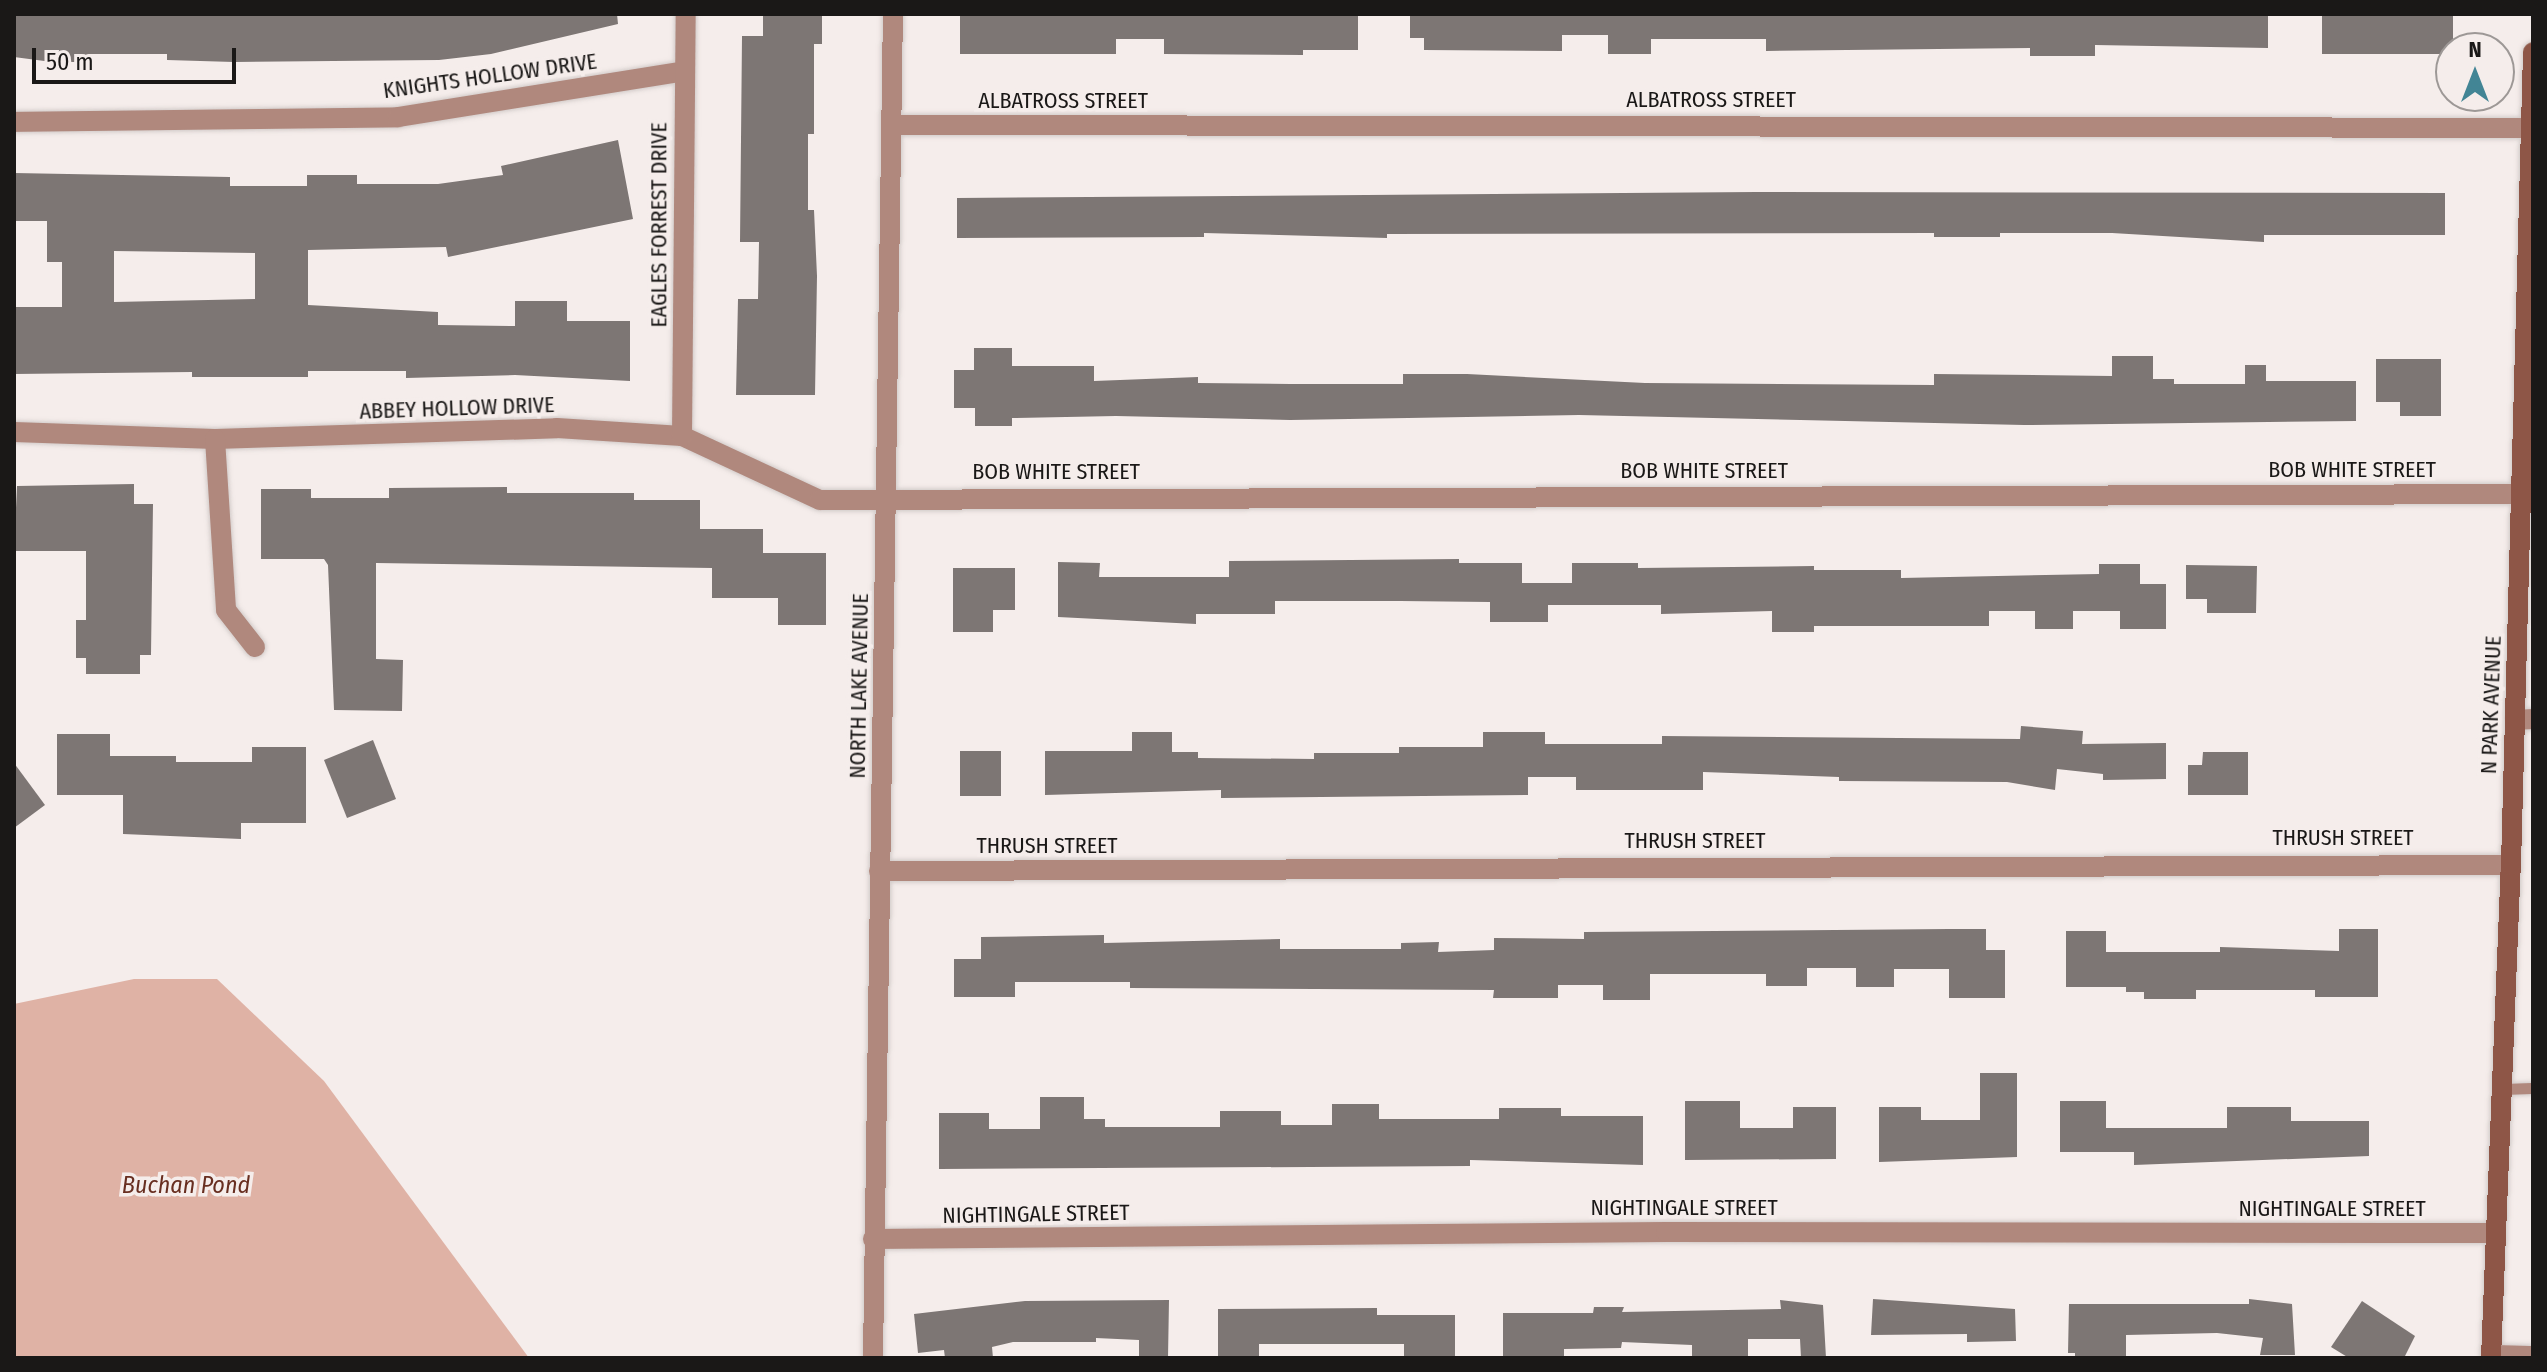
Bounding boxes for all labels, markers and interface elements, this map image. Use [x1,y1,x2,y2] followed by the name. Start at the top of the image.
[36,32,240,82] scale bar
[2435,32,2515,112] north arrow
[2468,36,2482,63] text: N
[46,48,94,76] text: 50 m
[381,48,599,104] street label: KNIGHTS HOLLOW DRIVE
[1626,87,1796,113] street label: ALBATROSS STREET
[978,88,1148,114] street label: ALBATROSS STREET
[646,122,672,328] street label: EAGLES FORREST DRIVE
[359,391,555,425] street label: ABBEY HOLLOW DRIVE
[2268,457,2436,483] street label: BOB WHITE STREET
[1620,458,1788,484] street label: BOB WHITE STREET
[972,459,1140,485] street label: BOB WHITE STREET
[844,593,874,779] street label: NORTH LAKE AVENUE
[2475,635,2507,775] street label: N PARK AVENUE
[2273,825,2413,851] street label: THRUSH STREET
[1625,828,1765,854] street label: THRUSH STREET
[977,833,1117,859] street label: THRUSH STREET
[122,1172,250,1200] water label: Buchan Pond
[1590,1195,1778,1221] street label: NIGHTINGALE STREET
[2238,1196,2426,1222] street label: NIGHTINGALE STREET
[942,1199,1130,1229] street label: NIGHTINGALE STREET

